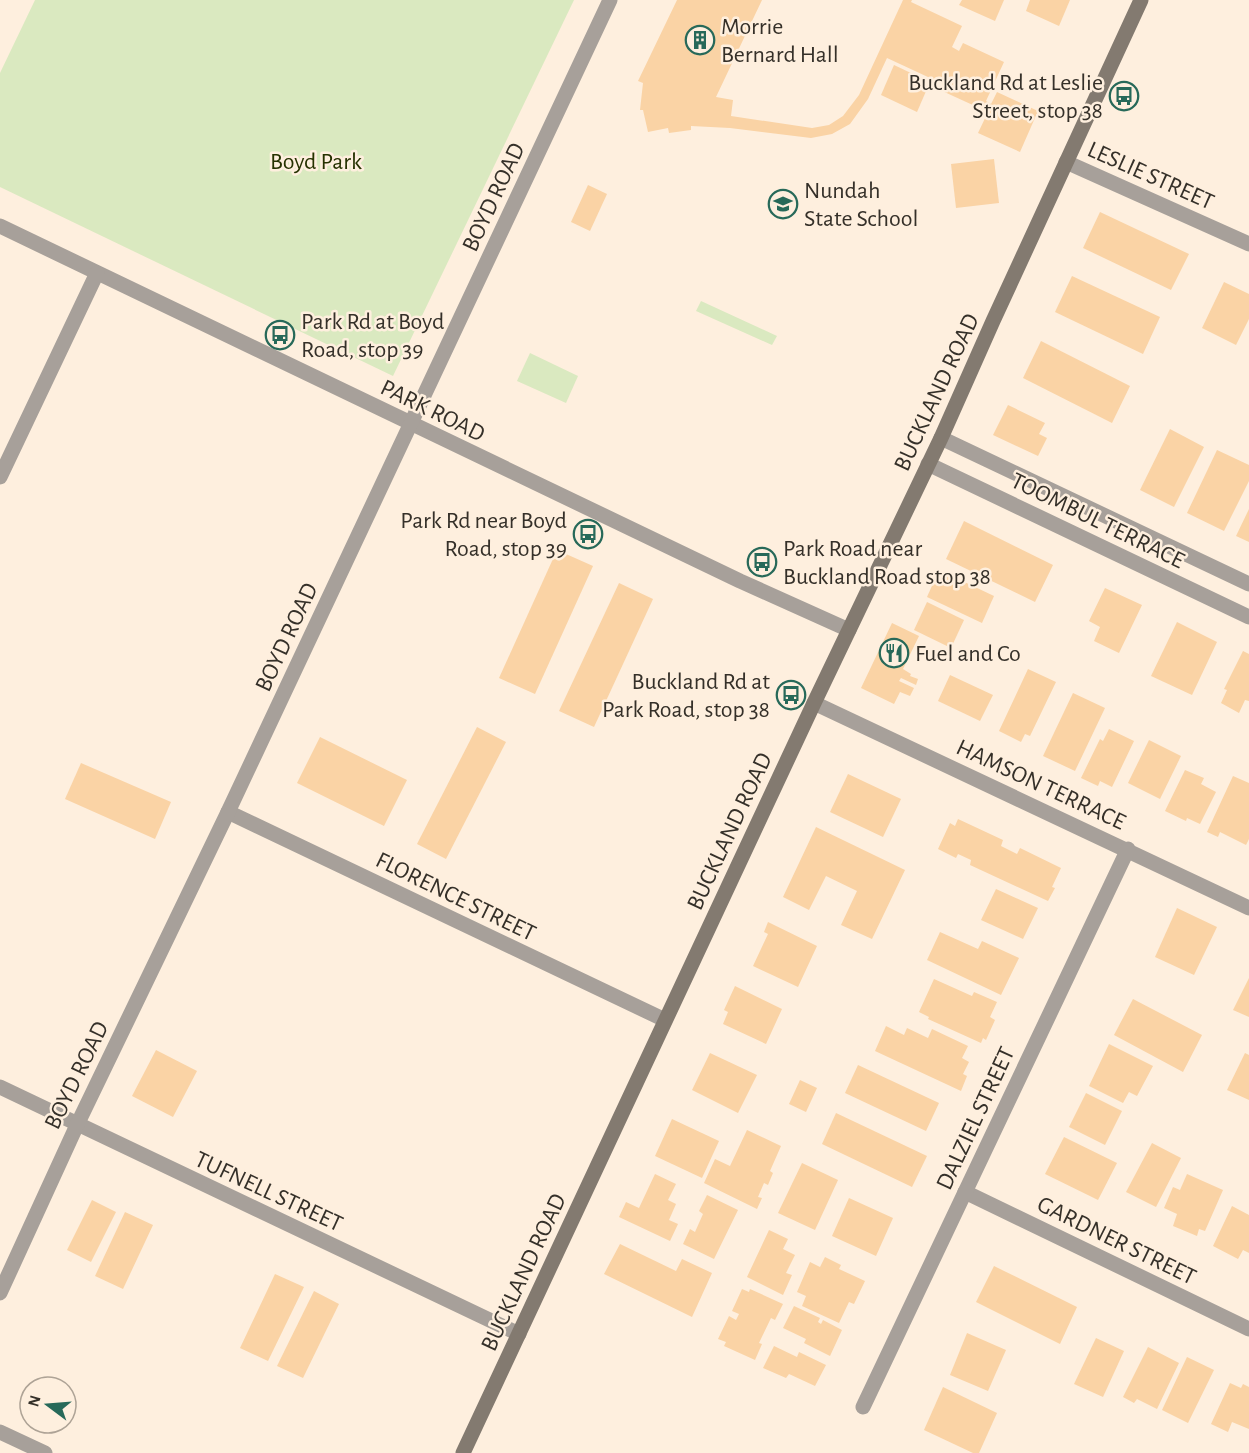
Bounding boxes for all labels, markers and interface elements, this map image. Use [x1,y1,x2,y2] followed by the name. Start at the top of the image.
[721,15,839,67] place label: Morrie Bernard Hall
[684,24,716,56] building icon: Morrie Bernard Hall
[908,71,1103,123] place label: Buckland Rd at Leslie Street, stop 38
[1108,80,1140,112] bus stop icon: Buckland Rd at Leslie Street, stop 38
[1084,137,1218,215] street label: LESLIE STREET
[458,139,529,255] street label: BOYD ROAD
[270,150,362,174] park label: Boyd Park
[804,179,918,231] place label: Nundah State School
[767,188,799,220] school or university icon: Nundah State School
[301,310,444,362] place label: Park Rd at Boyd Road, stop 39
[890,310,984,475] street label: BUCKLAND ROAD
[264,319,296,351] bus stop icon: Park Rd at Boyd Road, stop 39
[377,375,489,446] street label: PARK ROAD
[1007,469,1188,573] street label: TOOMBUL TERRACE
[400,509,567,561] place label: Park Rd near Boyd Road, stop 39
[572,518,604,550] bus stop icon: Park Rd near Boyd Road, stop 39
[783,537,991,589] place label: Park Road near Buckland Road stop 38
[746,546,778,578] bus stop icon: Park Road near Buckland Road stop 38
[251,579,322,695] street label: BOYD ROAD
[878,637,910,669] restaurant icon: Fuel and Co
[915,642,1021,666] place label: Fuel and Co
[602,670,770,722] place label: Buckland Rd at Park Road, stop 38
[775,679,807,711] bus stop icon: Buckland Rd at Park Road, stop 38
[952,735,1129,835] street label: HAMSON TERRACE
[683,749,777,914] street label: BUCKLAND ROAD
[372,848,539,946] street label: FLORENCE STREET
[41,1018,113,1133] street label: BOYD ROAD
[932,1043,1020,1194] street label: DALZIEL STREET
[191,1147,346,1237] street label: TUFNELL STREET
[477,1190,571,1355] street label: BUCKLAND ROAD
[1033,1192,1200,1290] street label: GARDNER STREET
[18,1375,78,1435] north arrow
[25,1394,44,1409] text: N

